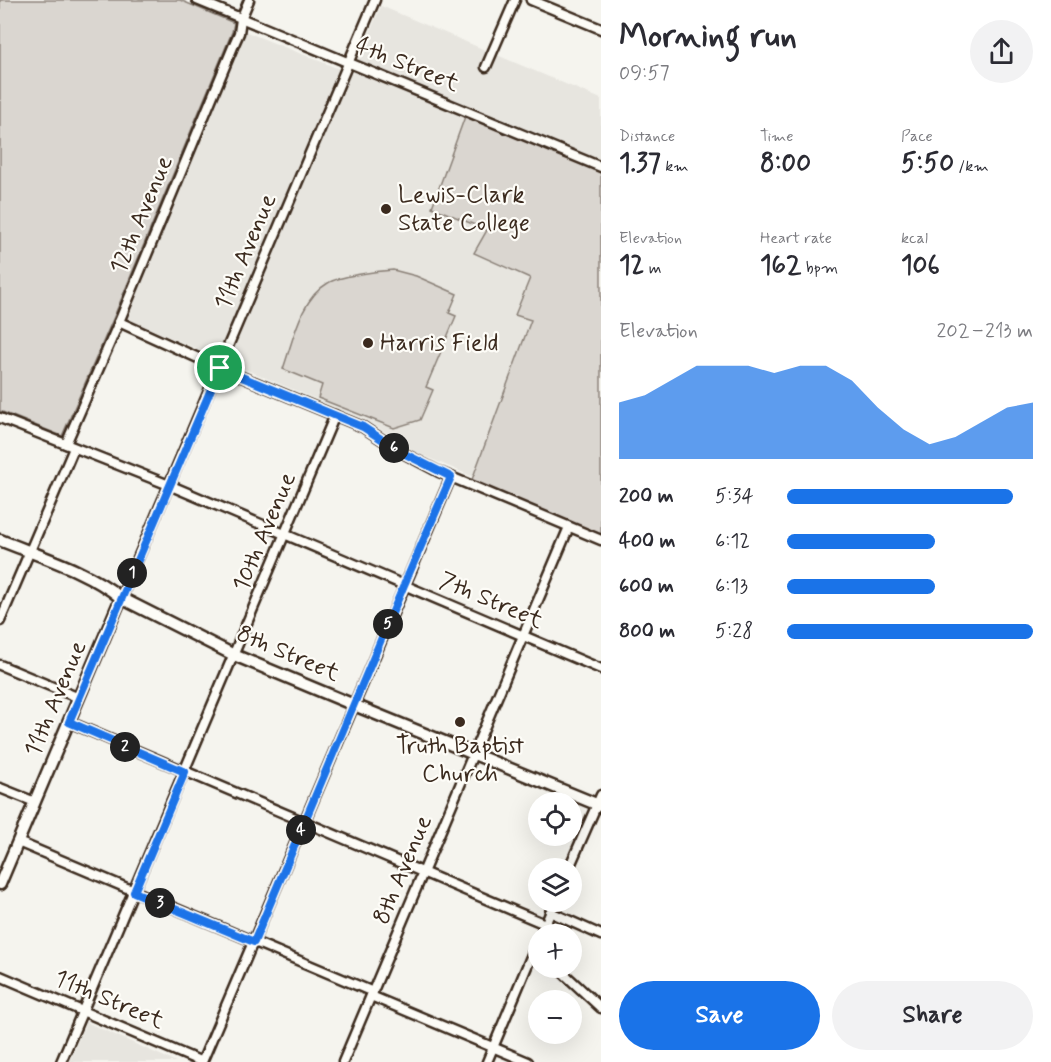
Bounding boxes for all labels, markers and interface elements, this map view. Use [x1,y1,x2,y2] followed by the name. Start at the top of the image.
[619,15,797,59] text: Morning run
[970,20,1033,83] button: share
[350,30,464,100] street label: 4th Street
[619,60,670,87] text: 09:57
[619,126,675,147] text: Distance
[760,126,794,147] text: Time
[901,126,933,147] text: Pace
[619,147,661,181] text: 1.37
[760,147,811,181] text: 8:00
[901,147,954,181] text: 5:50
[103,151,181,279] street label: 12th Avenue
[661,156,689,177] text: km
[954,156,989,177] text: /km
[398,180,530,239] place label: Lewis-Clark State College
[208,189,284,315] street label: 11th Avenue
[379,202,393,216] marker: Lewis-Clark State College
[619,228,682,249] text: Elevation
[760,228,832,249] text: Heart rate
[901,228,928,249] text: kcal
[619,249,644,283] text: 12
[760,249,802,283] text: 162
[901,249,940,283] text: 106
[644,258,661,279] text: m
[802,258,838,279] text: bpm
[619,318,698,345] text: Elevation
[937,318,1033,345] text: 202–213 m
[380,328,498,359] place label: Harris Field
[361,336,375,350] marker: Harris Field
[194,342,245,393] pin
[203,351,236,384] icon: arrive
[379,433,409,463] pin: 6
[390,437,398,458] text: 6
[226,468,304,596] street label: 10th Avenue
[619,483,674,510] text: 200 m
[715,483,754,510] text: 5:34
[619,528,675,555] text: 400 m
[715,528,750,555] text: 6:12
[117,558,147,588] pin: 1
[128,562,136,583] text: 1
[434,565,548,637] street label: 7th Street
[619,573,674,600] text: 600 m
[715,573,748,600] text: 6:13
[373,609,403,639] pin: 5
[383,613,393,634] text: 5
[232,618,344,690] street label: 8th Street
[619,618,675,645] text: 800 m
[715,618,753,645] text: 5:28
[18,636,94,762] street label: 11th Avenue
[453,715,467,729] marker: Truth Baptist Church
[396,731,525,790] place label: Truth Baptist Church
[110,732,140,762] pin: 2
[121,736,129,757] text: 2
[528,792,582,1044] map controls
[528,792,582,846] button: locate
[366,811,440,929] street label: 8th Avenue
[286,815,316,845] pin: 4
[296,819,306,840] text: 4
[528,858,582,912] button: layers
[145,888,175,918] pin: 3
[156,892,164,913] text: 3
[528,924,582,978] button: +
[49,963,169,1037] street label: 11th Street
[619,981,820,1050] button: Save
[832,981,1033,1050] button: Share
[528,990,582,1044] button: −

